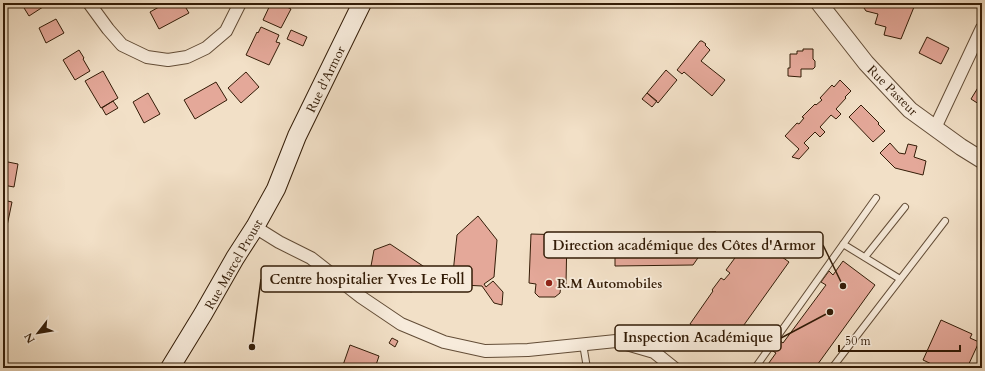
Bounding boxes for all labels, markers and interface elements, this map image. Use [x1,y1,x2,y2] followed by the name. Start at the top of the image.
[302,43,350,116] street label: Rue d'Armor
[863,61,922,120] street label: Rue Pasteur
[201,216,267,313] street label: Rue Marcel Proust
[544,232,823,258] callout: Direction académique des Côtes d'Armor
[553,236,816,255] text: Direction académique des Côtes d'Armor
[261,266,472,292] callout: Centre hospitalier Yves Le Foll
[269,270,465,289] text: Centre hospitalier Yves Le Foll
[557,275,662,293] place label: R.M Automobiles
[544,278,554,288] marker: R.M Automobiles
[18,313,58,353] north arrow
[615,325,781,351] callout: Inspection Académique
[839,327,960,353] scale bar
[623,328,773,347] text: Inspection Académique
[21,330,39,346] text: N
[845,333,872,349] text: 50 m

